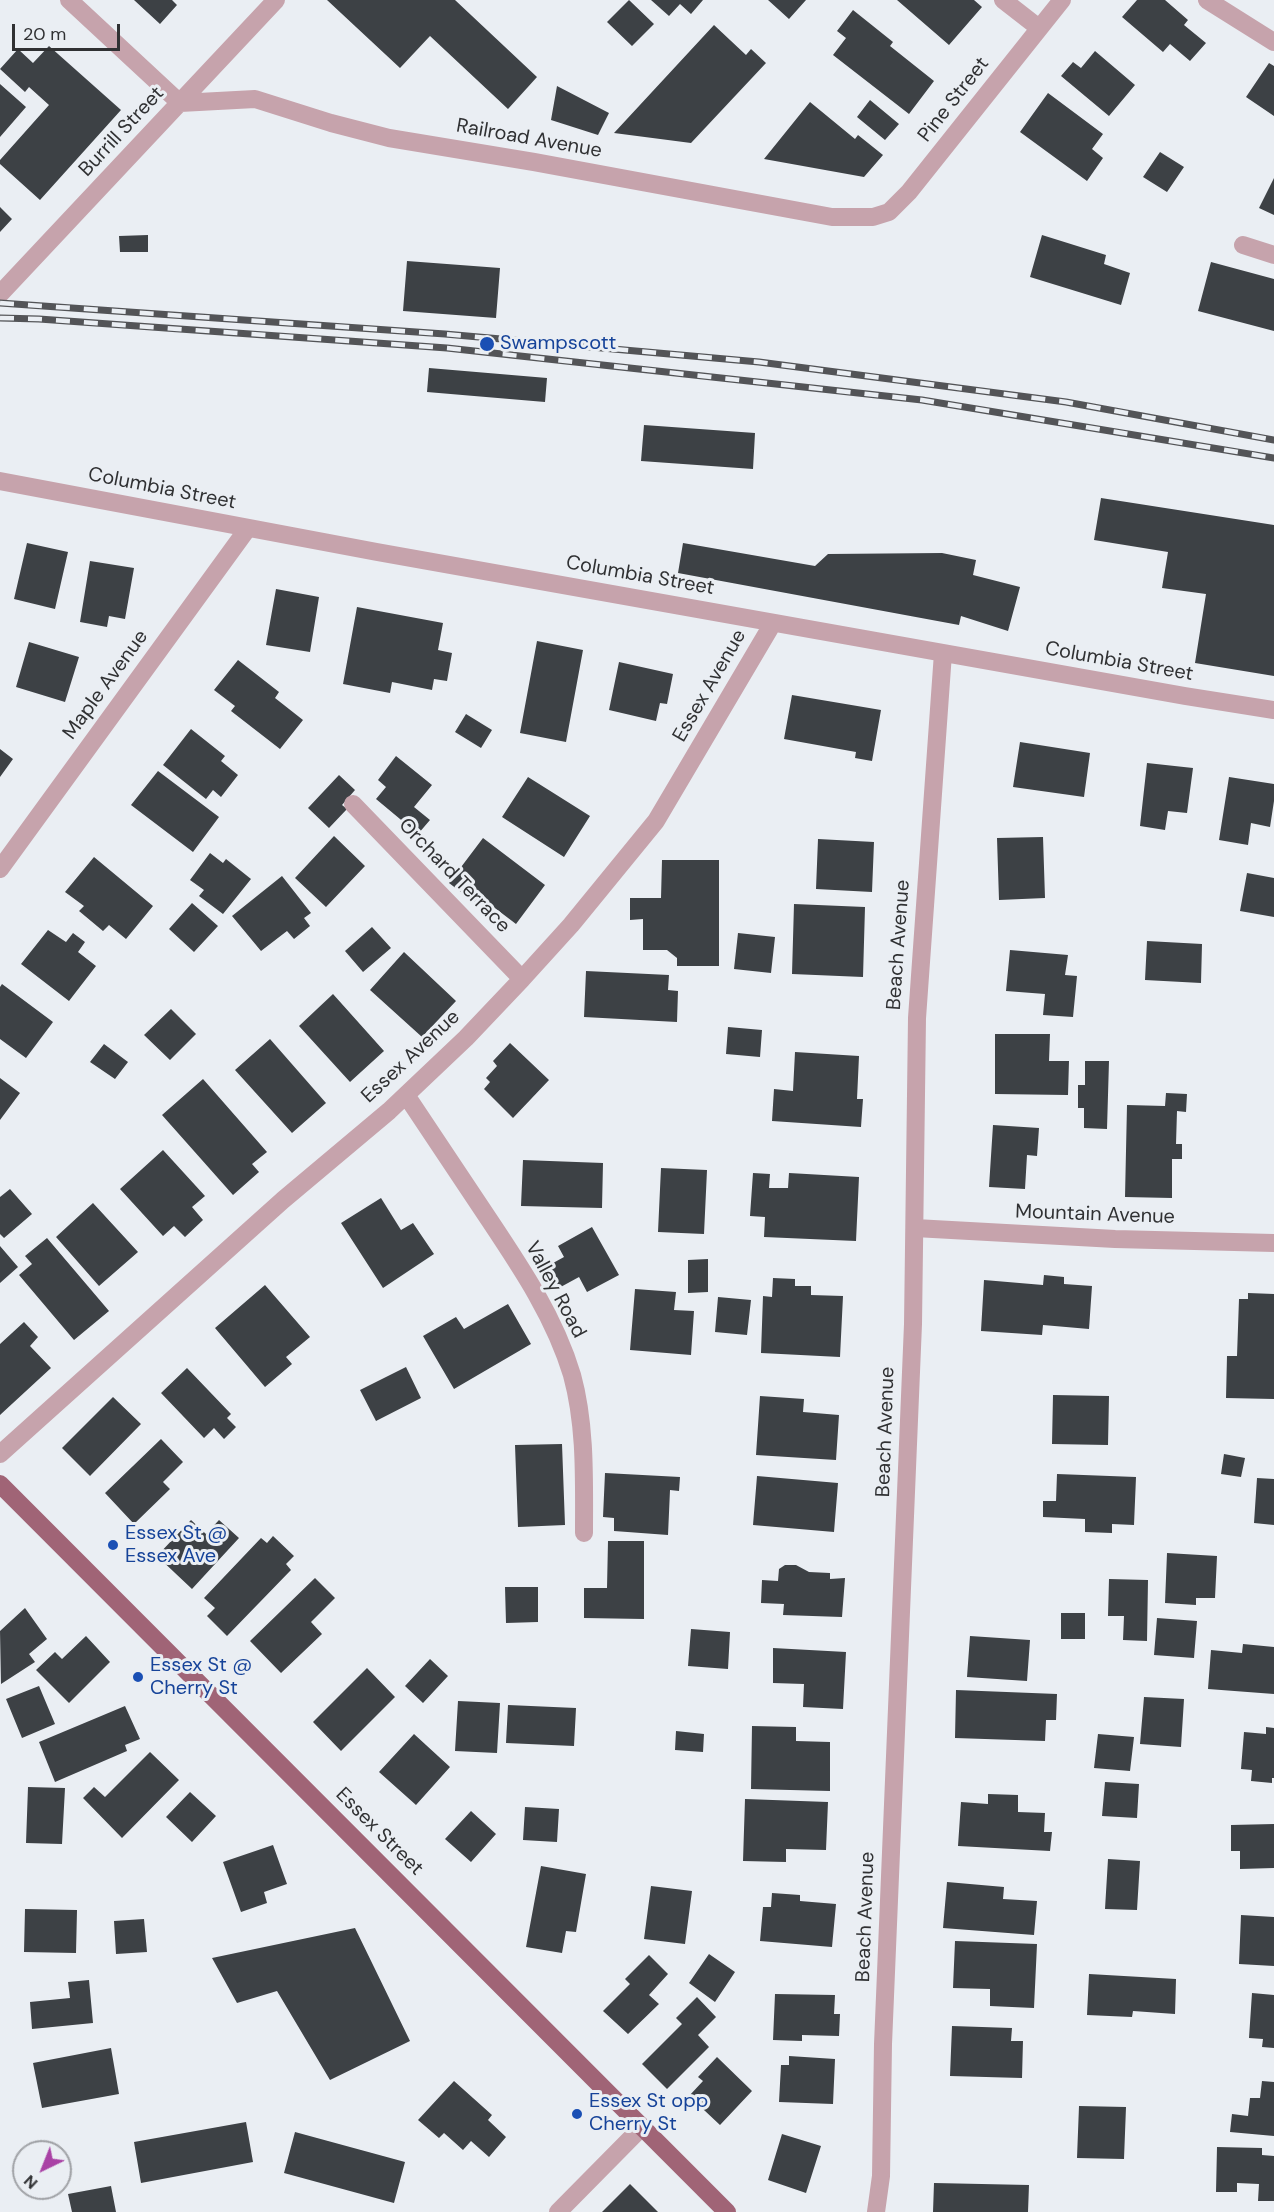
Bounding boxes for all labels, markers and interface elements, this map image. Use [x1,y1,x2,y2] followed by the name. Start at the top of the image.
[15,12,123,50] scale bar
[23,22,66,46] text: 20 m
[913,53,995,147] street label: Pine Street
[74,82,170,182] street label: Burrill Street
[454,114,604,164] street label: Railroad Avenue
[500,332,616,356] place label: Swampscott
[478,335,496,353] marker: Swampscott
[86,463,238,515] street label: Columbia Street
[564,551,716,601] street label: Columbia Street
[58,626,154,744] street label: Maple Avenue
[668,626,752,746] street label: Essex Avenue
[1043,637,1195,687] street label: Columbia Street
[393,814,515,938] street label: Orchard Terrace
[882,879,916,1011] street label: Beach Avenue
[357,1005,465,1109] street label: Essex Avenue
[1015,1200,1175,1230] street label: Mountain Avenue
[520,1238,590,1342] street label: Valley Road
[872,1366,900,1498] street label: Beach Avenue
[125,1522,227,1569] place label: Essex St @ Essex Ave
[106,1538,120,1552] marker: Essex St @ Essex Ave
[150,1654,252,1701] place label: Essex St @ Cherry St
[131,1670,145,1684] marker: Essex St @ Cherry St
[330,1783,428,1881] street label: Essex Street
[852,1851,880,1983] street label: Beach Avenue
[589,2090,708,2137] place label: Essex St opp Cherry St
[570,2107,584,2121] marker: Essex St opp Cherry St
[12,2140,72,2200] north arrow
[19,2170,42,2194] text: N

